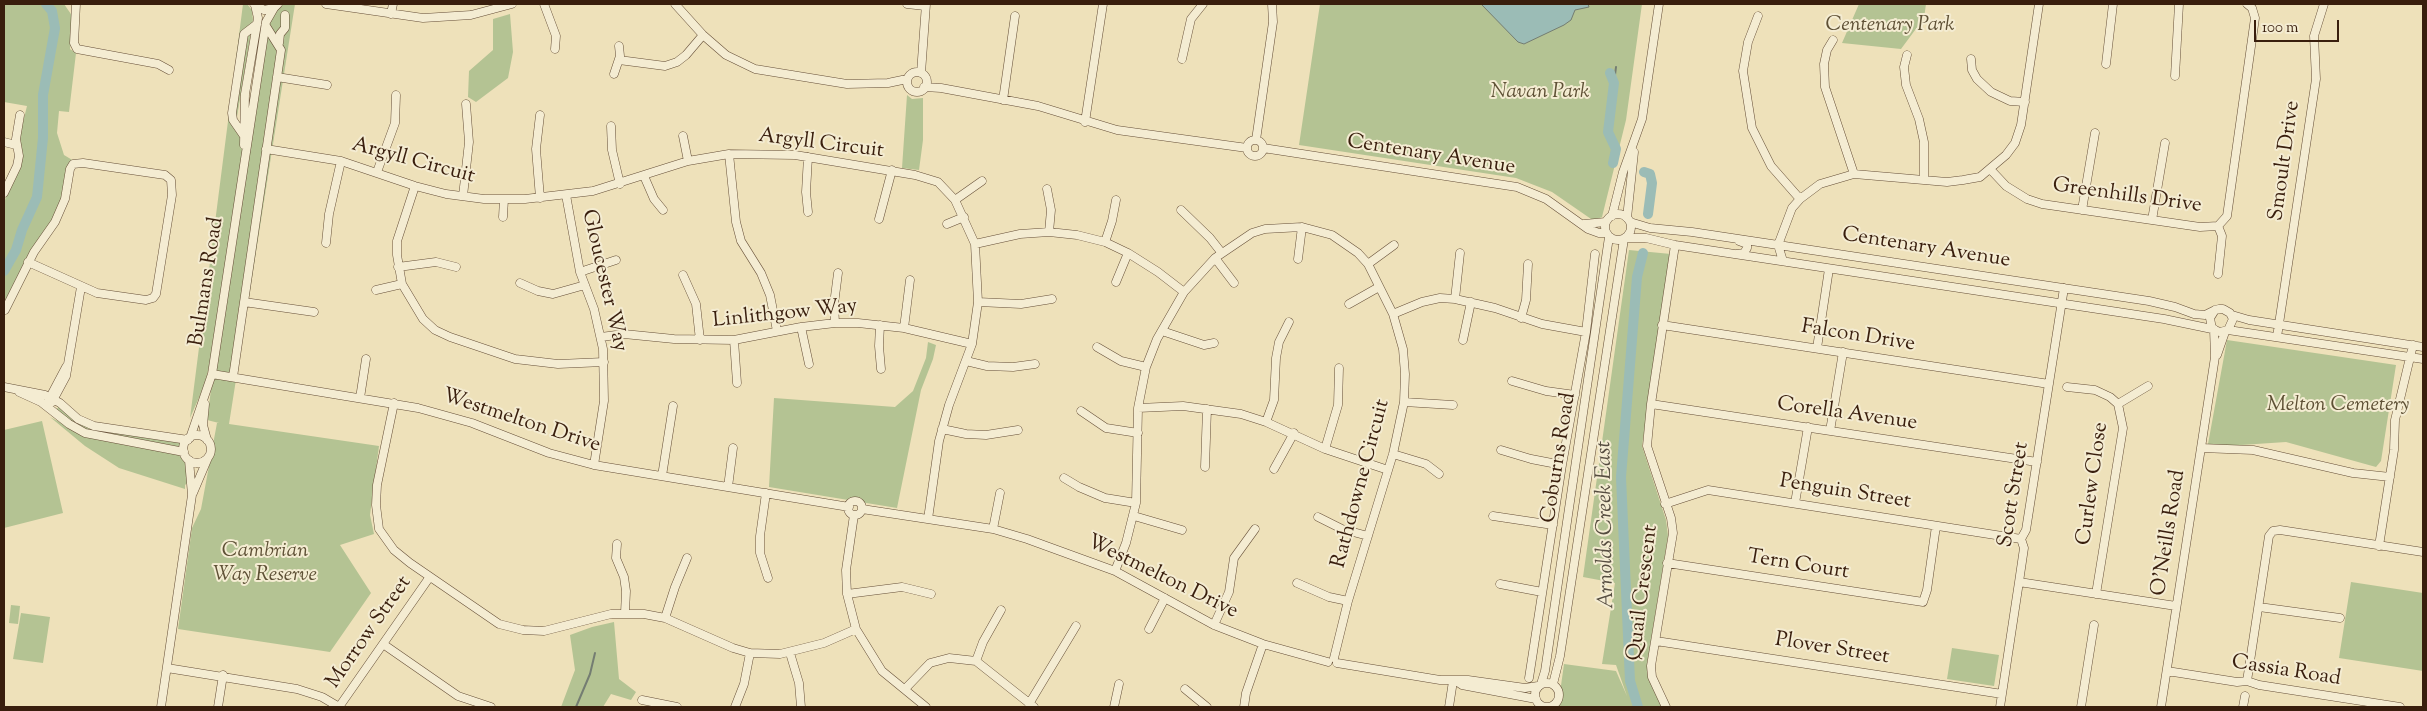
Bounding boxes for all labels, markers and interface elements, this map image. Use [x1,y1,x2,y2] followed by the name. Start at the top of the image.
[2257,10,2342,42] scale bar
[1825,13,1955,39] park label: Centenary Park
[2262,18,2298,39] text: 100 m
[1491,80,1589,106] park label: Navan Park
[2265,99,2307,223] street label: Smoult Drive
[757,125,885,165] street label: Argyll Circuit
[1345,130,1517,182] street label: Centenary Avenue
[349,133,477,191] street label: Argyll Circuit
[2051,174,2203,220] street label: Greenhills Drive
[574,207,632,355] street label: Gloucester Way
[185,216,231,348] street label: Bulmans Road
[1840,223,2012,275] street label: Centenary Avenue
[711,295,859,335] street label: Linlithgow Way
[1799,316,1917,358] street label: Falcon Drive
[439,385,603,459] street label: Westmelton Drive
[1537,391,1583,525] street label: Coburns Road
[1775,393,1919,437] street label: Corella Avenue
[2267,393,2409,419] park label: Melton Cemetery
[1327,397,1397,571] street label: Rathdowne Circuit
[2073,421,2115,547] street label: Curlew Close
[1994,440,2036,550] street label: Scott Street
[1592,441,1622,609] water label: Arnolds Creek East
[2148,468,2192,598] street label: O'Neills Road
[1778,470,1912,516] street label: Penguin Street
[1623,524,1665,662] street label: Quail Crescent
[1082,530,1242,626] street label: Westmelton Drive
[213,539,317,589] park label: Cambrian Way Reserve
[1745,546,1851,586] street label: Tern Court
[322,572,418,694] street label: Morrow Street
[1773,629,1891,671] street label: Plover Street
[2230,651,2342,693] street label: Cassia Road

